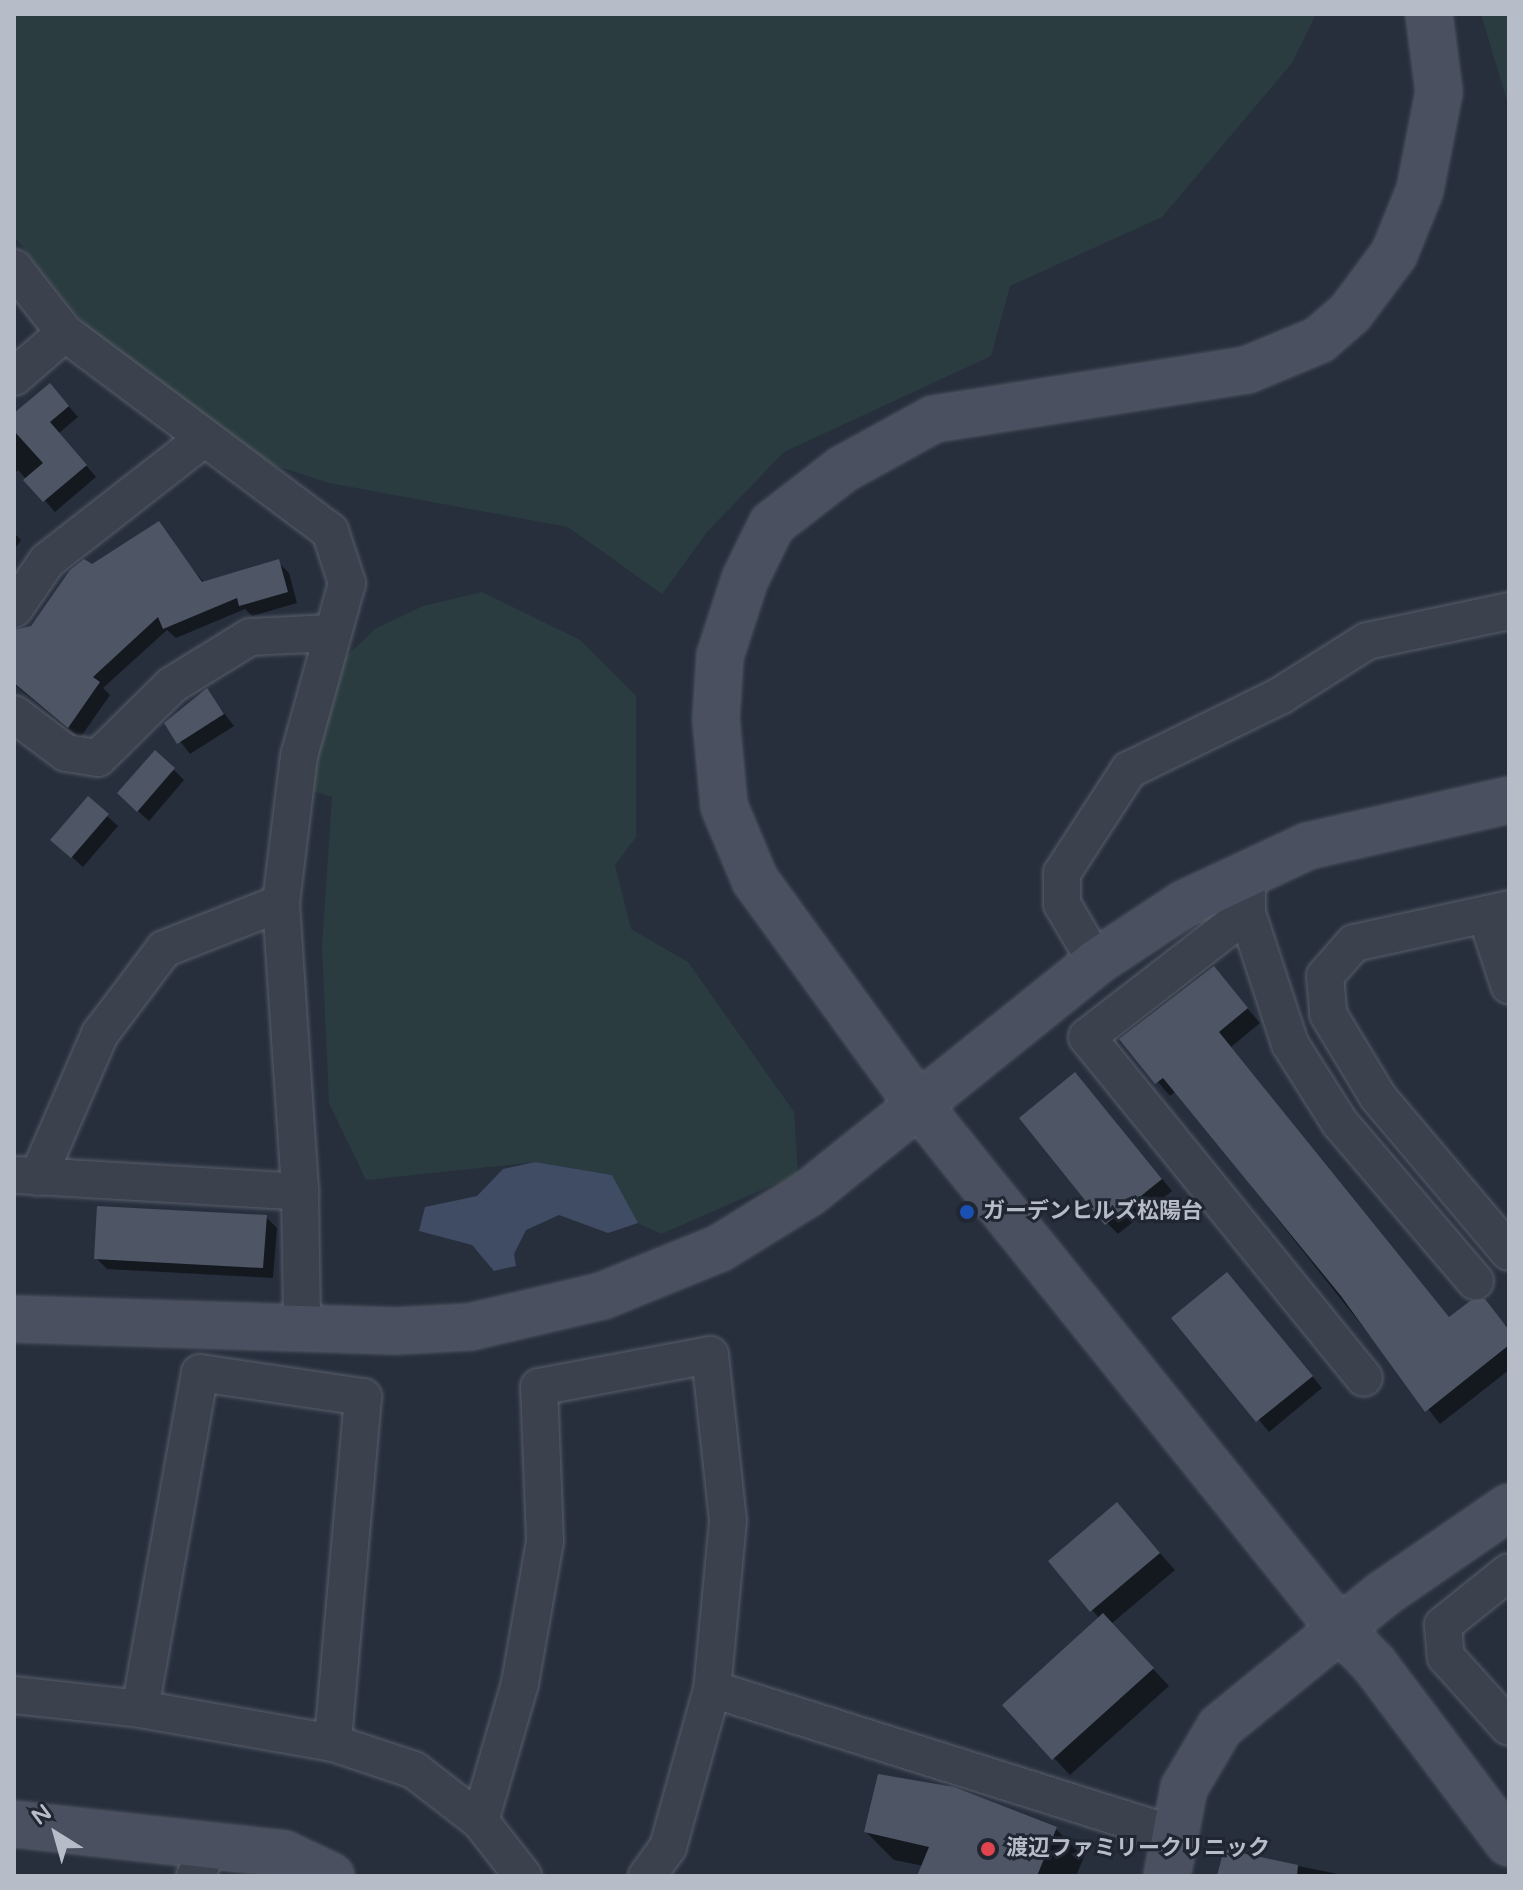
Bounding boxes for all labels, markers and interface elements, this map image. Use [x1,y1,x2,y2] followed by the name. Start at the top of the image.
[983,1199,1203,1225] place label: ガーデンヒルズ松陽台
[958,1203,976,1221] marker: ガーデンヒルズ松陽台
[16,1794,96,1874] north arrow
[27,1799,56,1831] text: N
[1006,1836,1270,1862] place label: 渡辺ファミリークリニック
[977,1838,999,1860] marker: 渡辺ファミリークリニック

